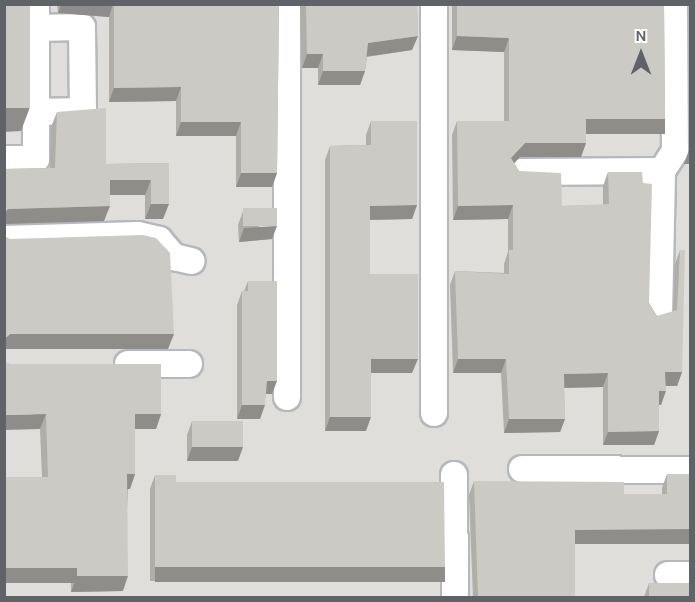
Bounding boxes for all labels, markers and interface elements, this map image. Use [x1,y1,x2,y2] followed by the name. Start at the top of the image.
[611,24,671,84] north arrow
[635,26,647,45] text: N

